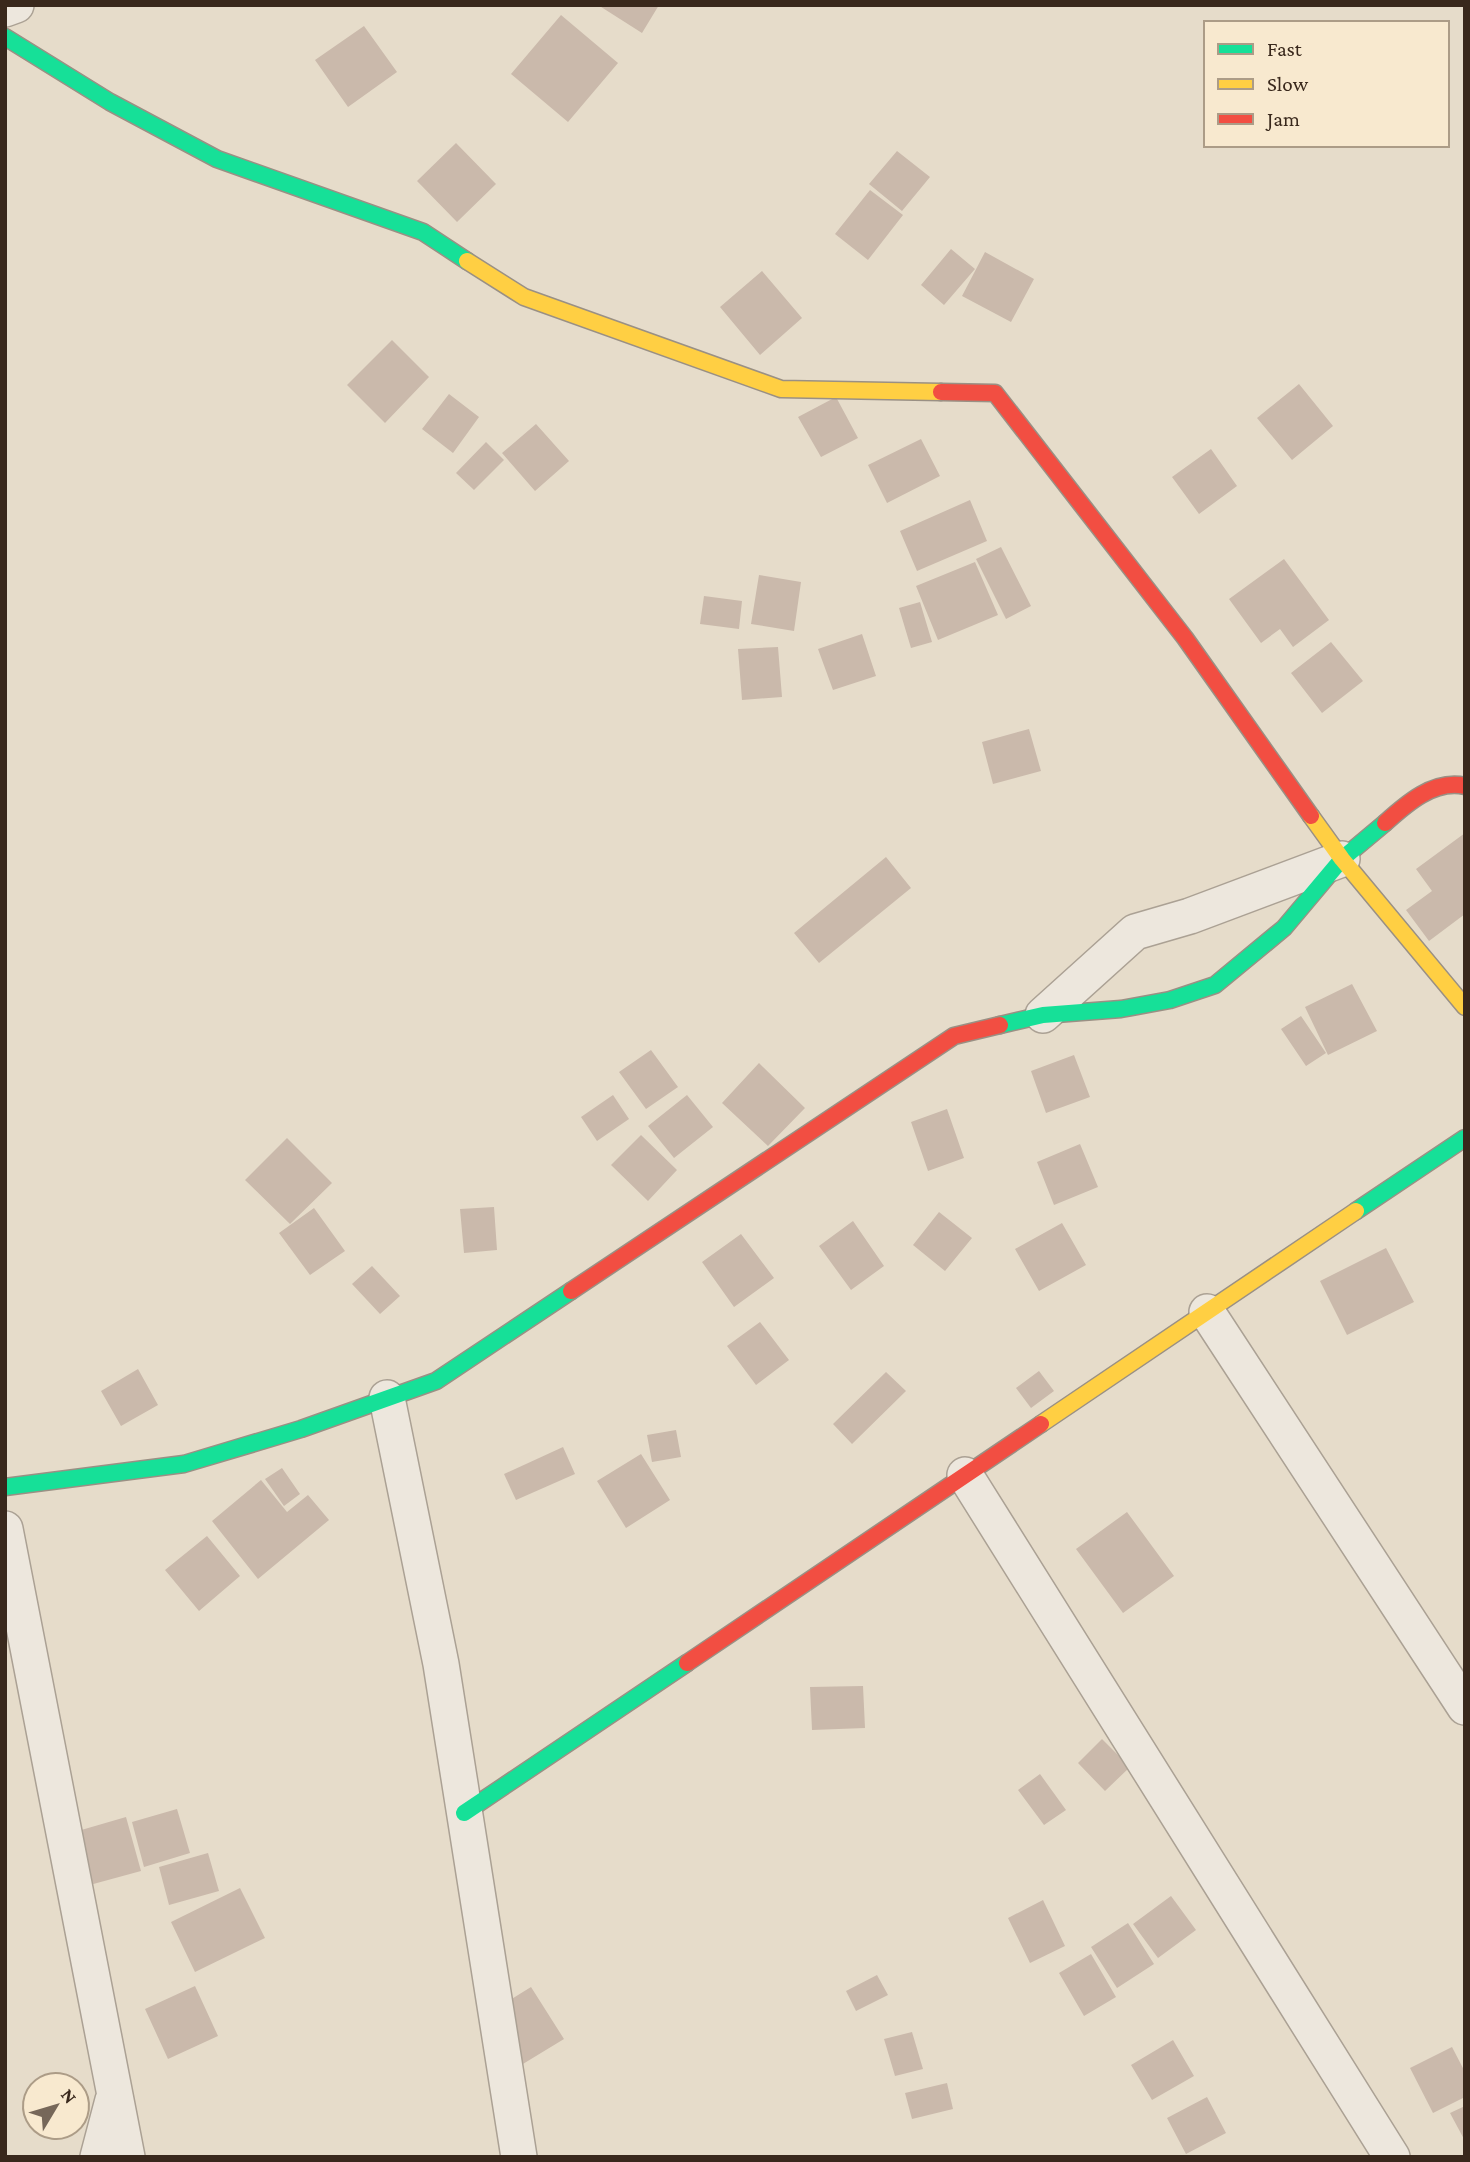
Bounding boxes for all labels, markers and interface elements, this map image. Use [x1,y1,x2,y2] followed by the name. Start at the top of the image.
[1204,21,1449,147] legend
[1267,37,1303,61] text: Fast
[1267,72,1309,96] text: Slow
[1265,107,1300,131] text: Jam
[21,2071,91,2141] north arrow
[57,2084,81,2107] text: N

